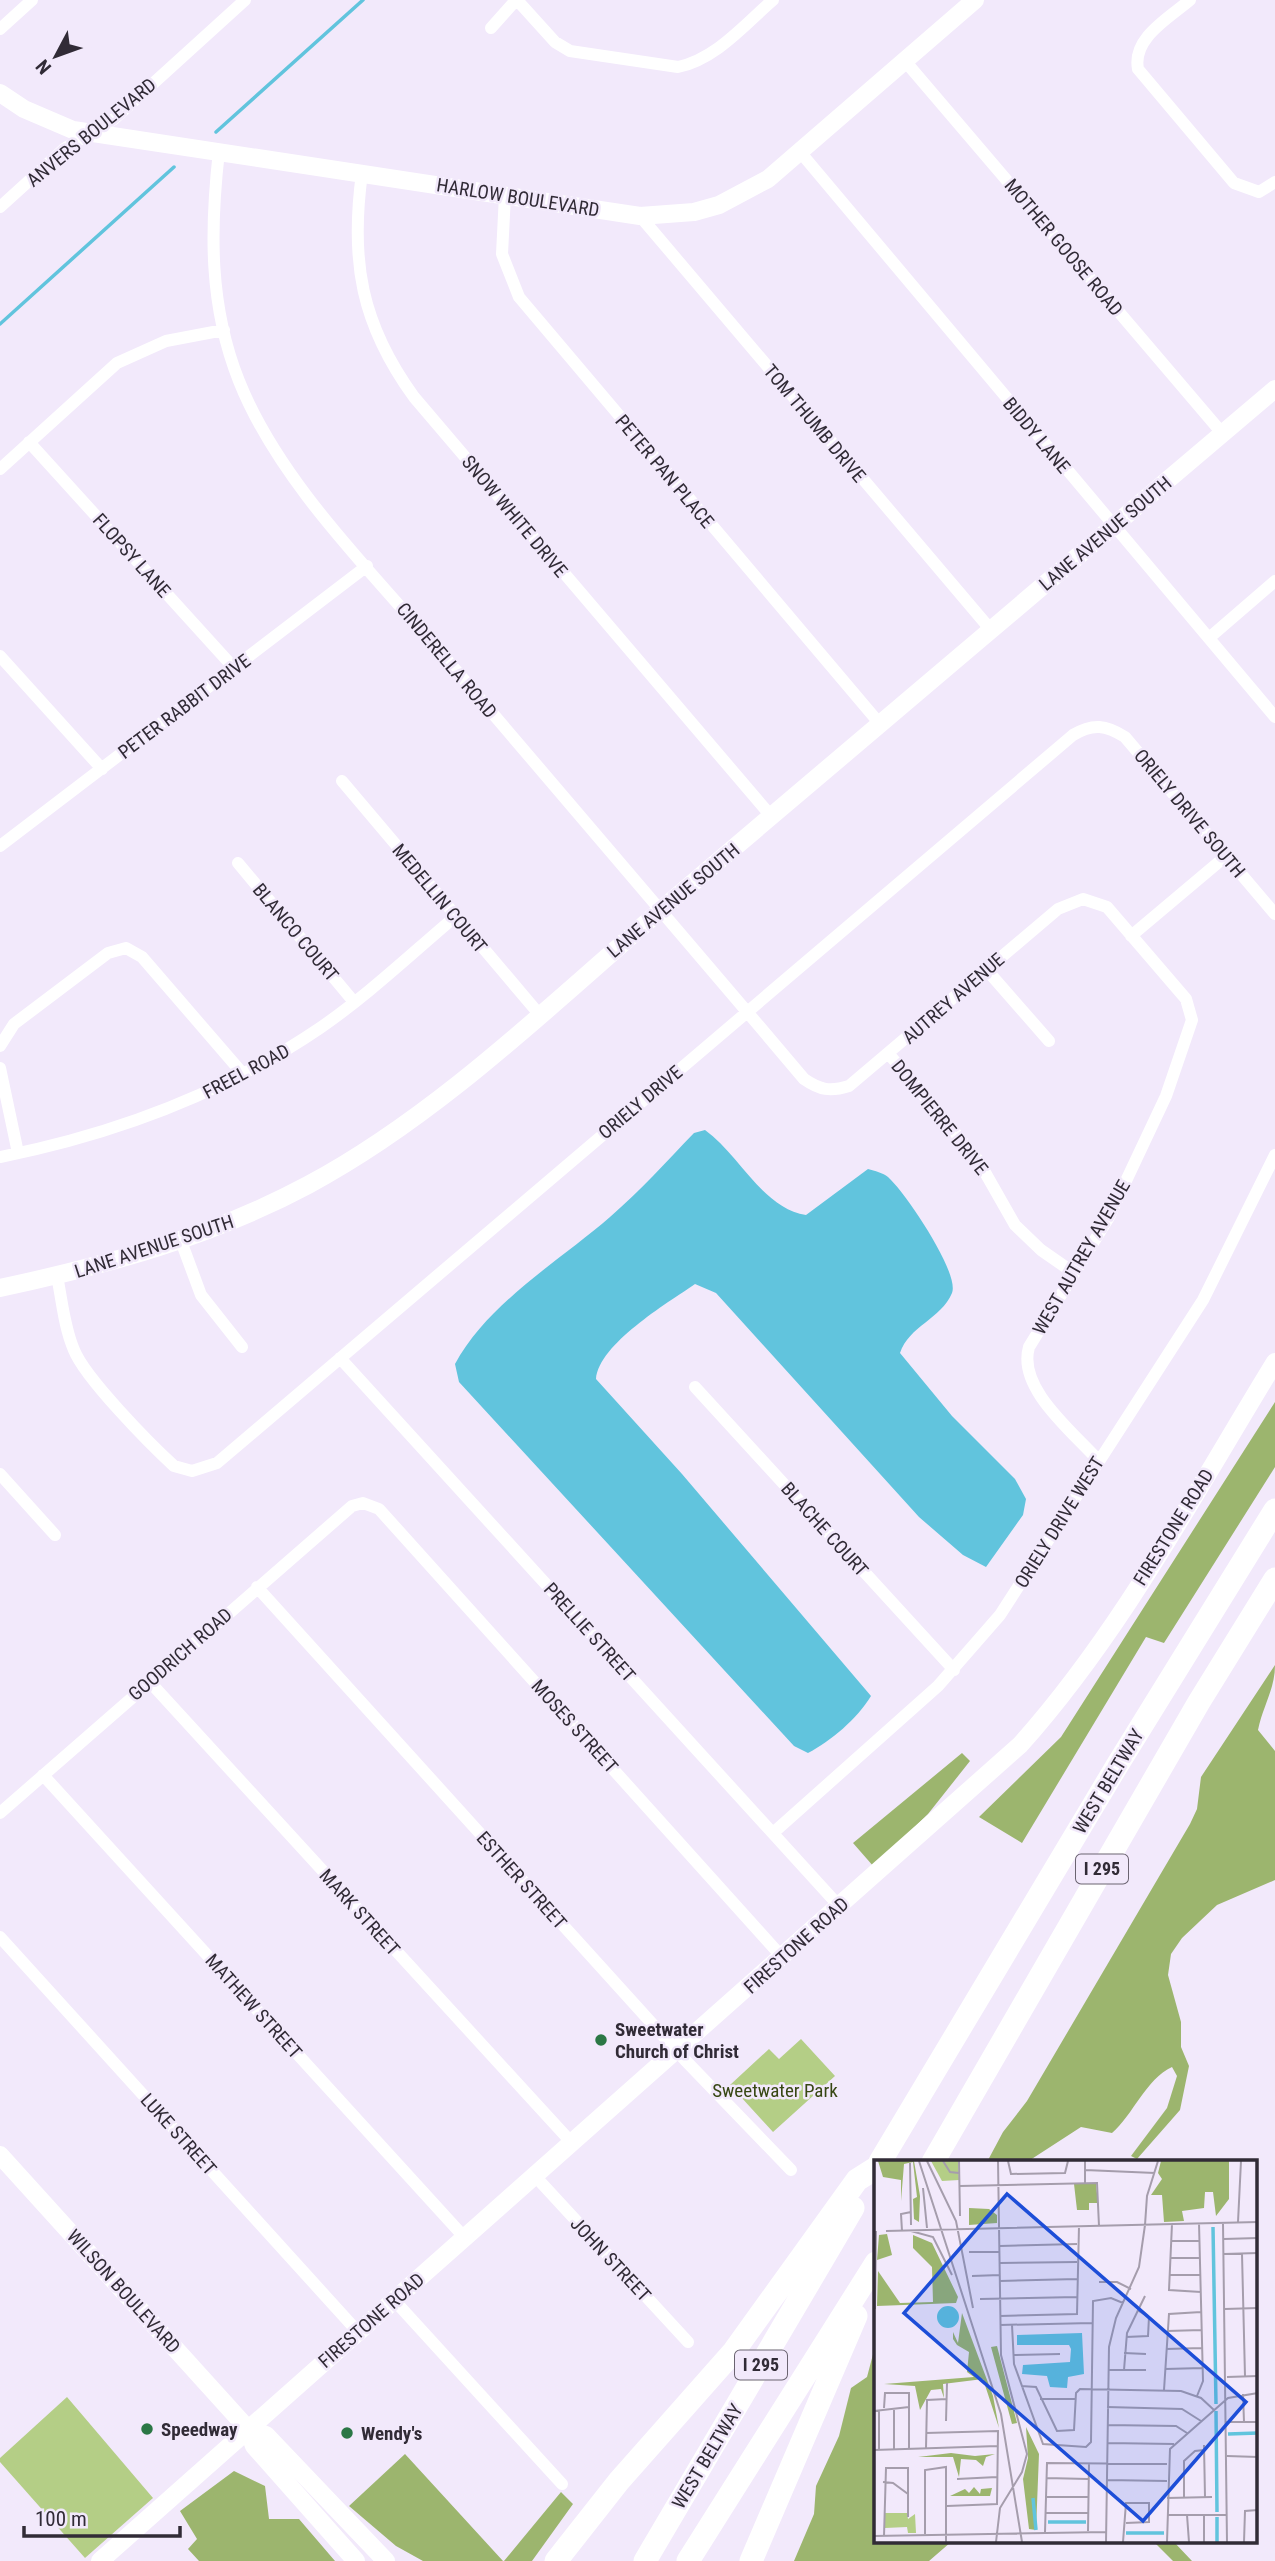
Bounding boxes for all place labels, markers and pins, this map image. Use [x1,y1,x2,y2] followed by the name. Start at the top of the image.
[615,2018,739,2063] place label: Sweetwater Church of Christ
[593,2032,609,2048] marker: Sweetwater Church of Christ
[161,2418,238,2441] place label: Speedway
[139,2421,155,2437] marker: Speedway
[361,2422,422,2445] place label: Wendy's
[339,2425,355,2441] marker: Wendy's

